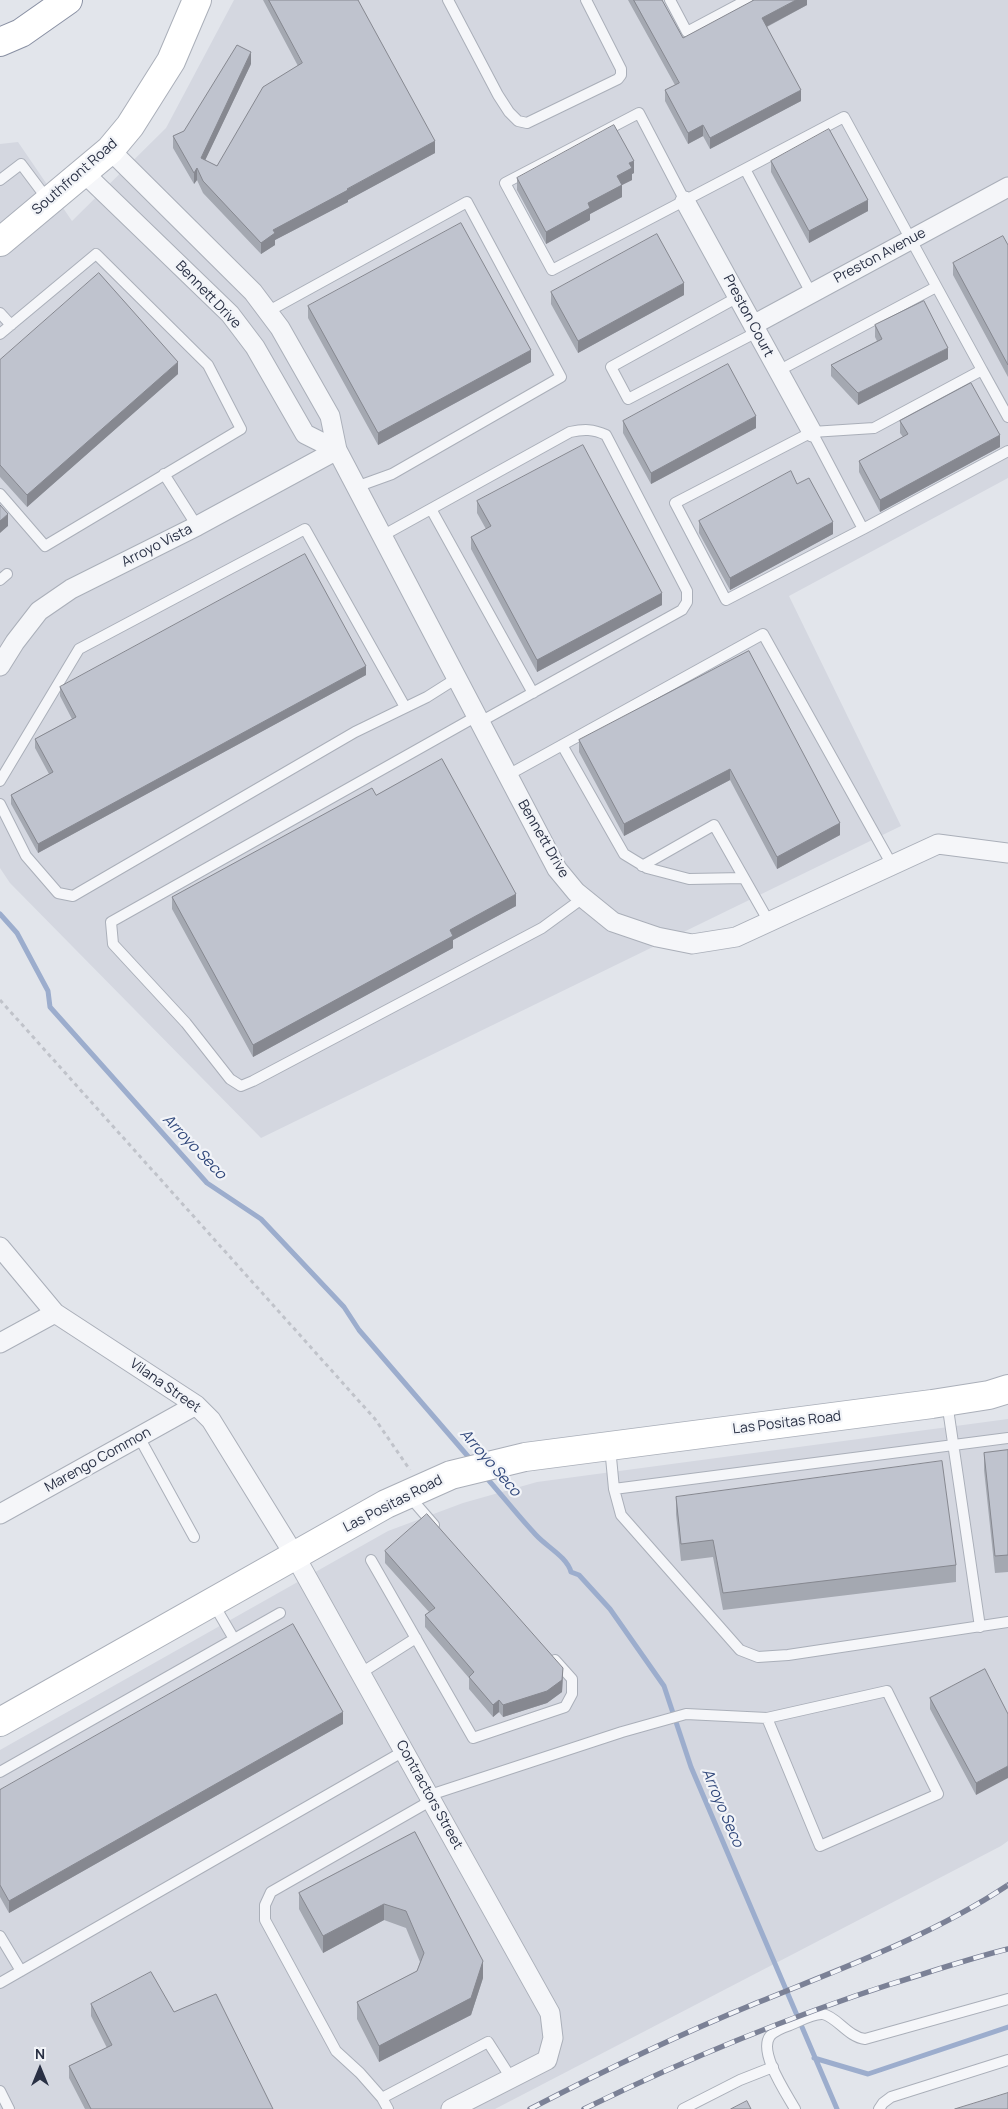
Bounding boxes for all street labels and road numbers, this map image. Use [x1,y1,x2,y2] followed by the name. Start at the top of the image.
[29,135,121,219] street label: Southfront Road
[831,225,929,287] street label: Preston Avenue
[172,258,244,332] street label: Bennett Drive
[719,272,777,360] street label: Preston Court
[119,521,195,571] street label: Arroyo Vista
[514,797,572,881] street label: Bennett Drive
[126,1355,204,1417] street label: Vilana Street
[732,1408,842,1438] street label: Las Positas Road
[42,1424,154,1496] street label: Marengo Common
[341,1472,445,1536] street label: Las Positas Road
[392,1738,466,1852] street label: Contractors Street

